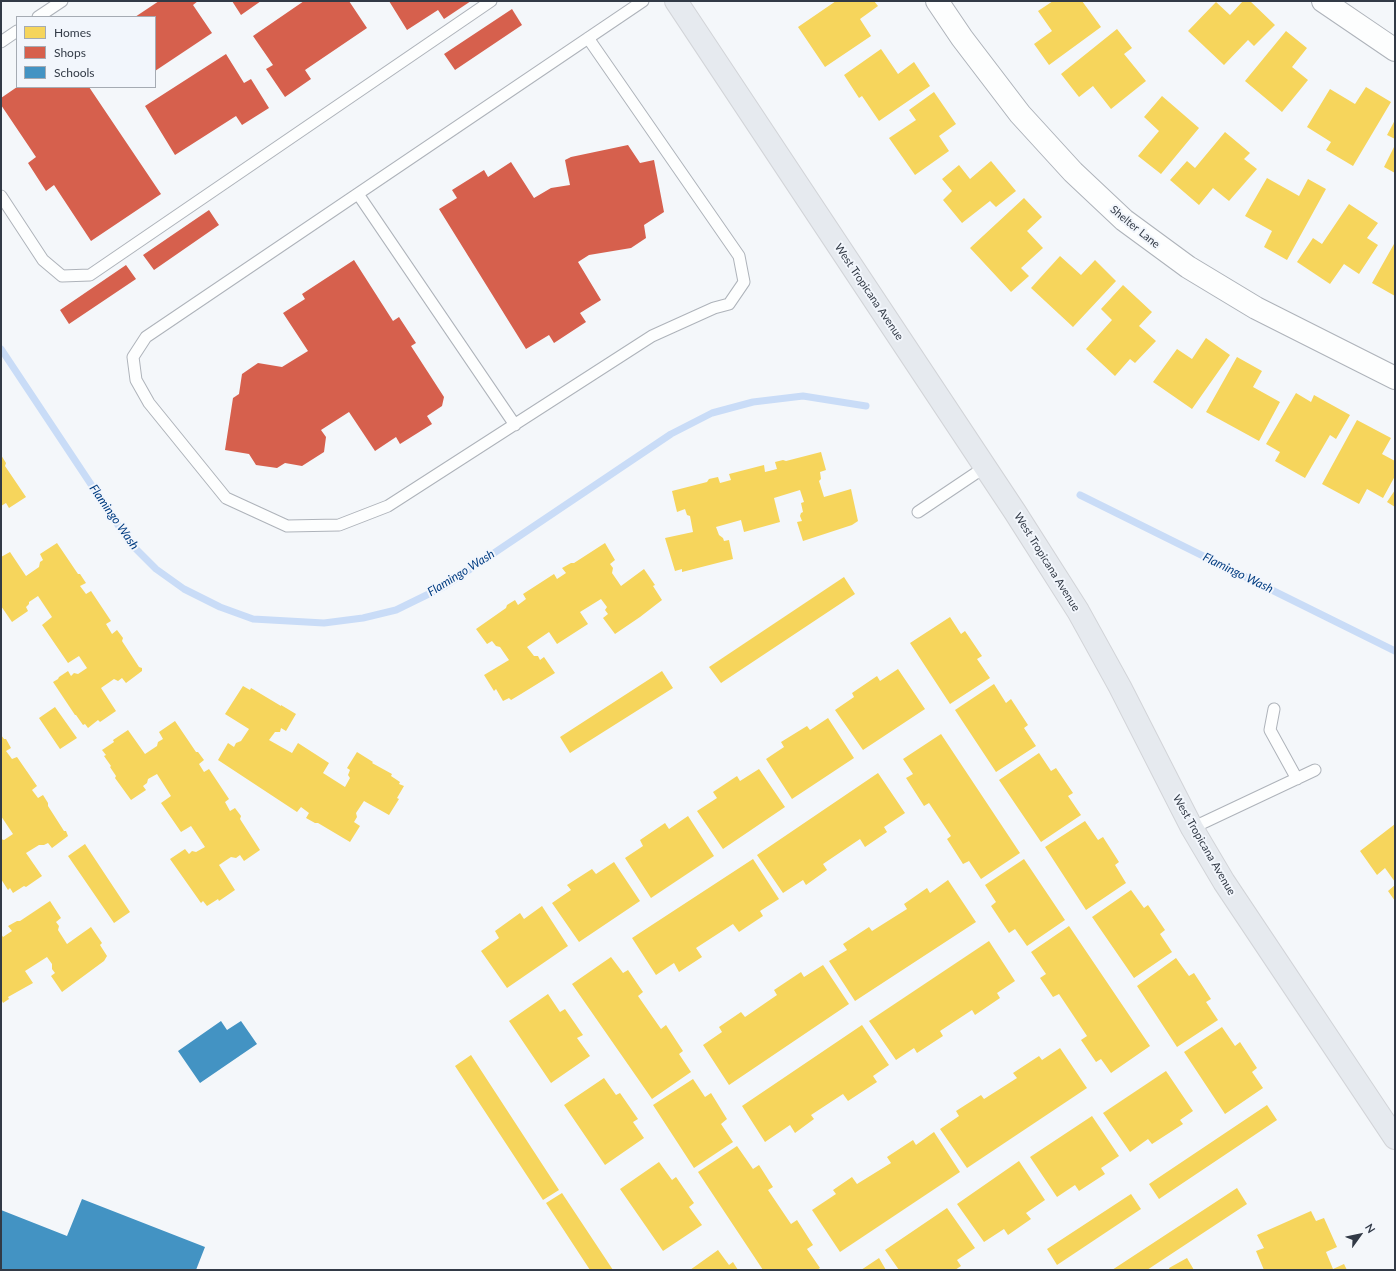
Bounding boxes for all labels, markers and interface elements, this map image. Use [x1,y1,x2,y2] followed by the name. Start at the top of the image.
[16,16,156,88] legend
[54,25,91,40] text: Homes
[54,45,86,60] text: Shops
[54,65,95,80] text: Schools
[1108,203,1162,251] street label: Shelter Lane
[832,241,906,343] street label: West Tropicana Avenue
[86,482,142,552] water label: Flamingo Wash
[1011,510,1083,614] street label: West Tropicana Avenue
[425,547,497,599] water label: Flamingo Wash
[1200,550,1276,596] water label: Flamingo Wash
[1170,792,1238,898] street label: West Tropicana Avenue
[1340,1215,1380,1255] north arrow
[1363,1221,1378,1235] text: N

